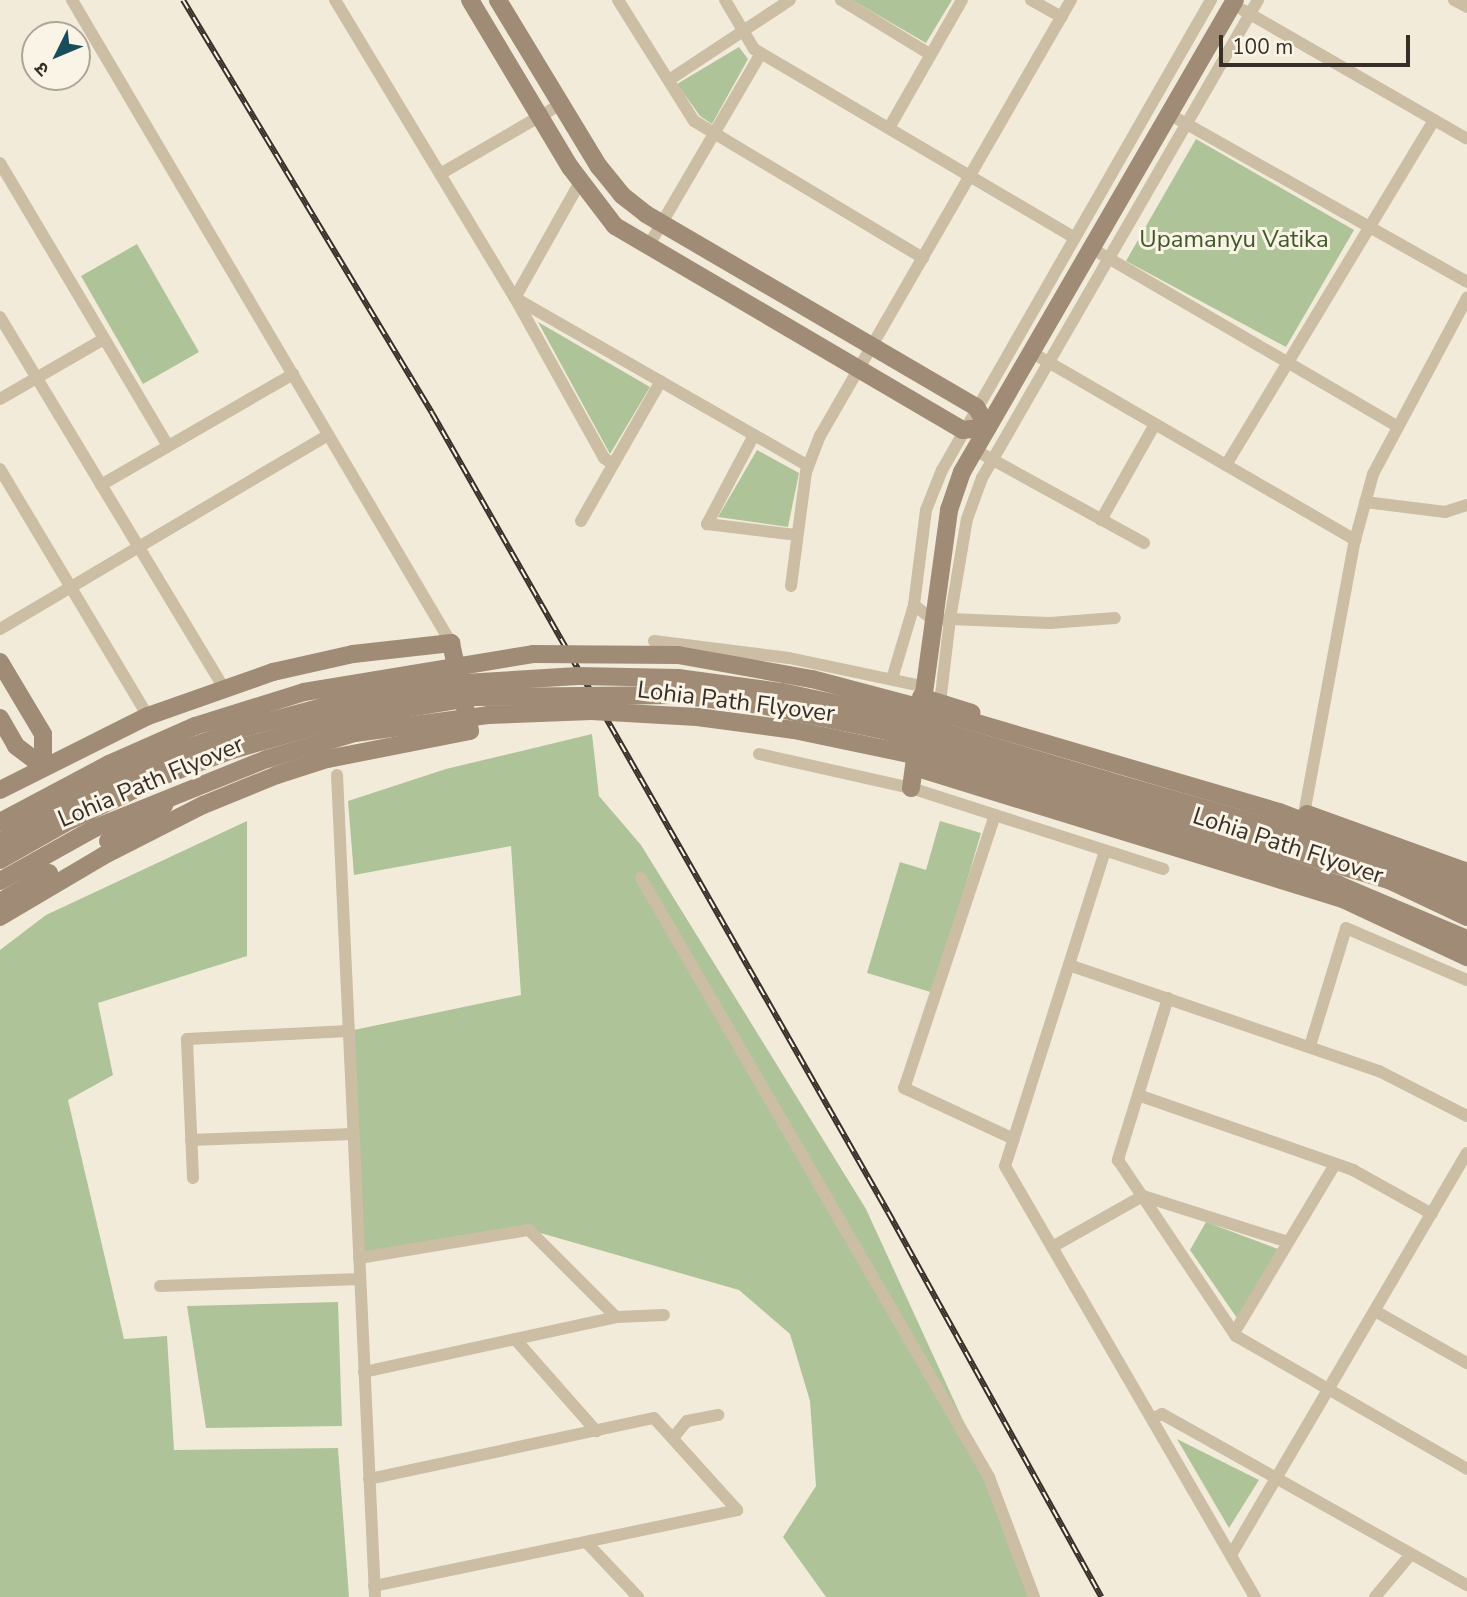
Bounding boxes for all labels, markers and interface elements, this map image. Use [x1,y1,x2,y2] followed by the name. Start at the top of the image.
[21,21,91,91] north arrow
[1222,21,1413,65] scale bar
[1232,33,1293,61] text: 100 m
[29,56,55,82] text: उ
[1139,226,1329,254] park label: Upamanyu Vatika
[636,676,836,728] street label: Lohia Path Flyover
[54,730,248,834] street label: Lohia Path Flyover
[1189,802,1387,890] street label: Lohia Path Flyover

